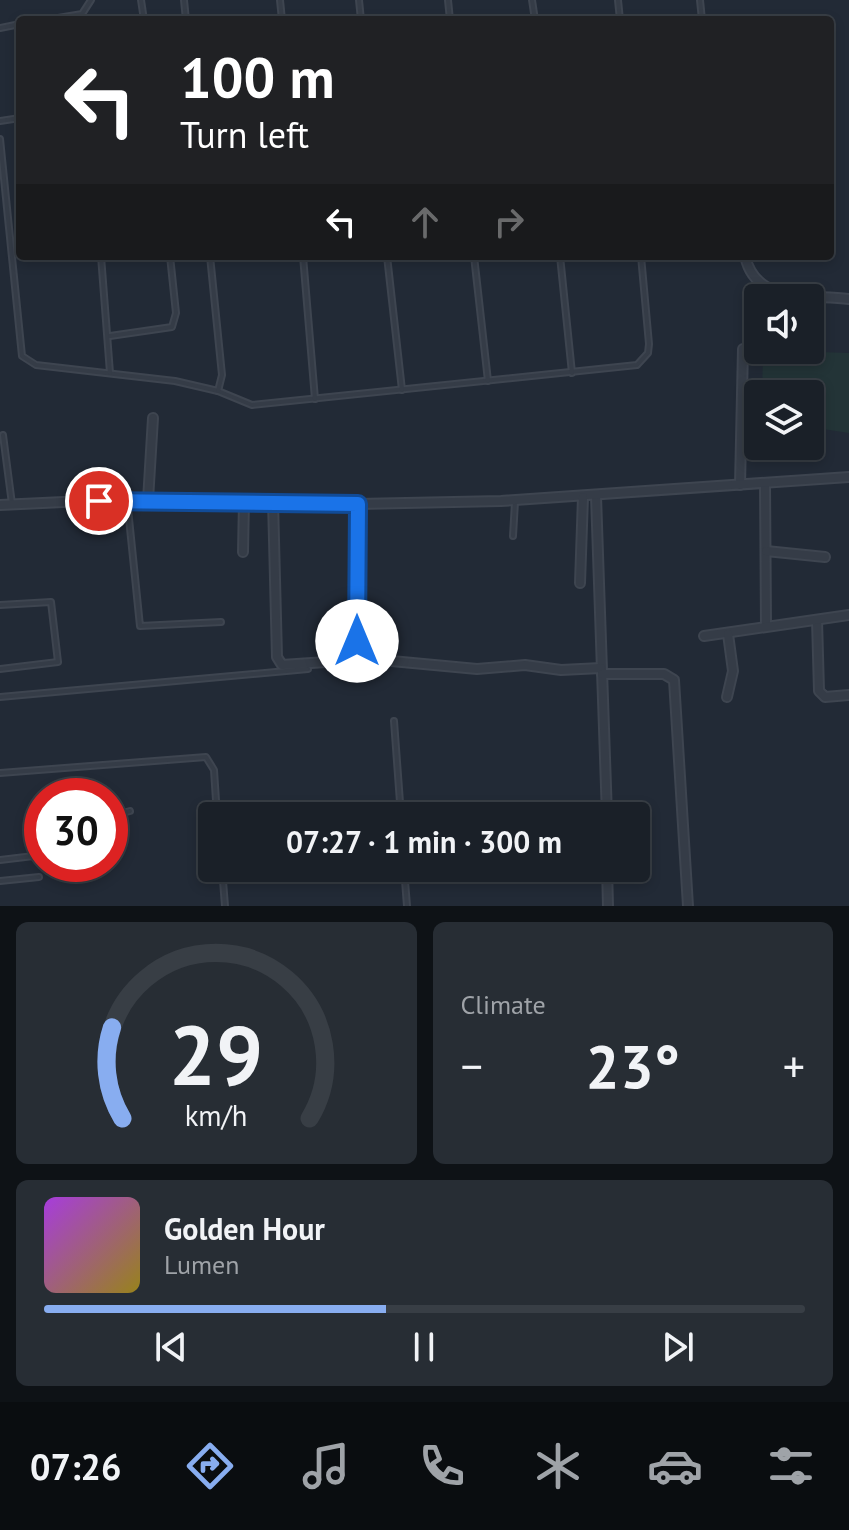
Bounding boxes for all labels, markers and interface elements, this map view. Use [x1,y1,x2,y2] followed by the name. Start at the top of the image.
[180,41,335,113] text: 100 m
[48,48,152,152] icon: left
[180,111,309,158] text: Turn left
[319,200,363,244] icon: left
[403,200,447,244] icon: ahead
[487,200,531,244] icon: right
[744,284,824,460] map controls
[744,284,824,364] button: sound
[744,380,824,460] button: layers
[65,467,133,535] pin
[77,479,121,523] icon: arrive
[315,599,399,683] position arrow
[24,778,128,882] speed limit sign: 30
[286,822,562,861] text: 07:27 · 1 min · 300 m
[461,988,546,1021] text: Climate
[169,1000,263,1108] text: 29
[586,1027,680,1105] text: 23°
[461,1037,483,1094] text: −
[783,1037,805,1094] text: +
[185,1097,248,1134] text: km/h
[164,1209,325,1248] text: Golden Hour
[164,1248,239,1281] text: Lumen
[149,1325,193,1369] icon: previous
[402,1325,446,1369] icon: pause
[656,1325,700,1369] icon: next
[182,1438,238,1494] icon: directions
[298,1438,354,1494] icon: music
[414,1438,470,1494] icon: phone
[530,1438,586,1494] icon: climate
[647,1438,703,1494] icon: car
[763,1438,819,1494] icon: filters
[30,1443,121,1490] text: 07:26

